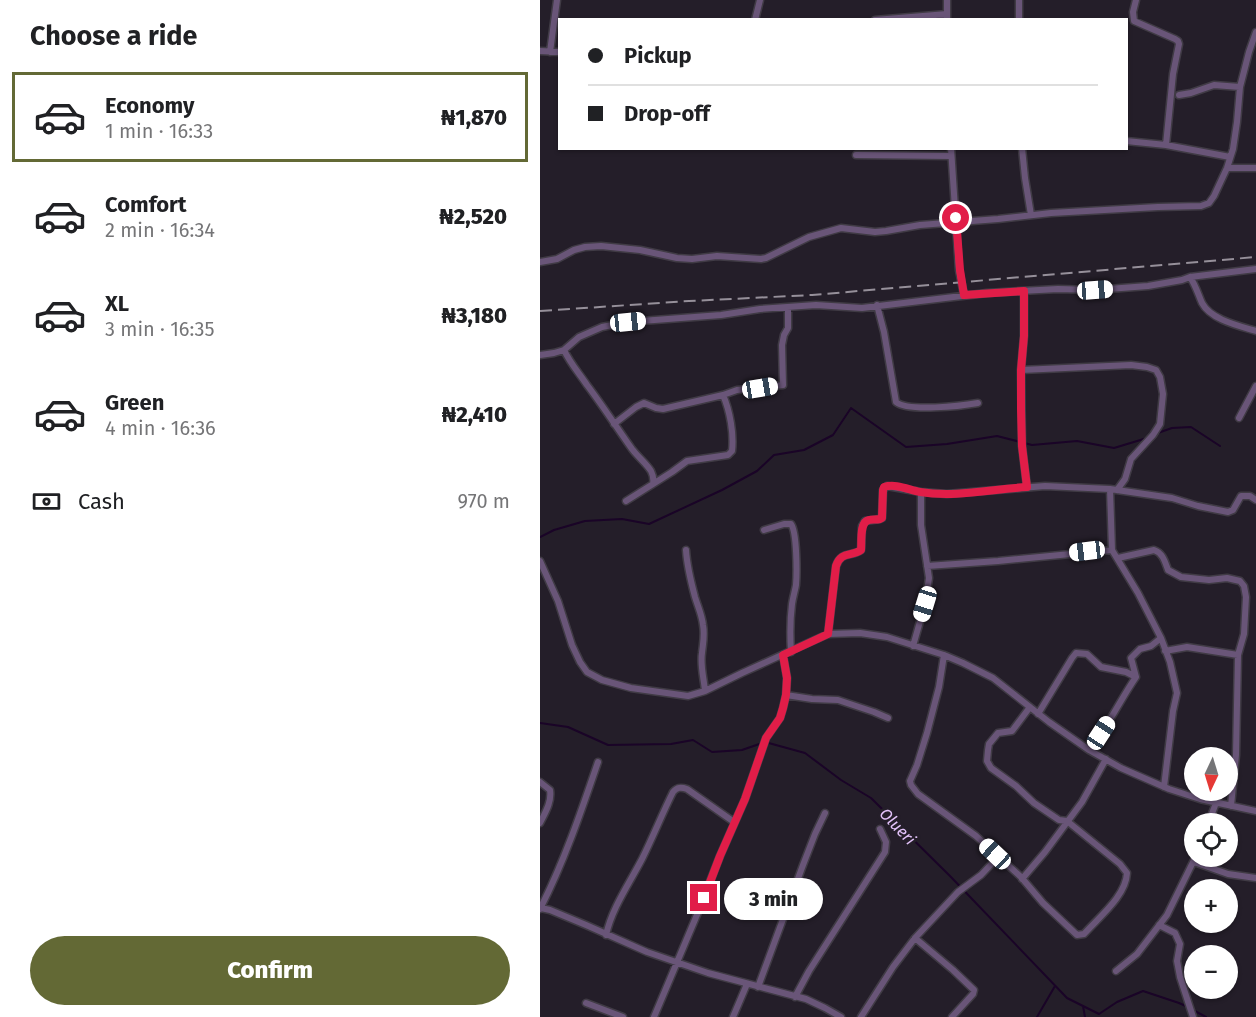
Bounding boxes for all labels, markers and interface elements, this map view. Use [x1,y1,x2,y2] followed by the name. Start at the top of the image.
[30,20,197,52] text: Choose a ride
[624,42,692,69] text: Pickup
[33,90,87,144] icon: car
[105,92,194,119] text: Economy
[624,100,710,127] text: Drop-off
[441,104,507,131] text: ₦1,870
[105,119,213,143] text: 1 min · 16:33
[33,189,87,243] icon: car
[105,191,186,218] text: Comfort
[439,203,507,230] text: ₦2,520
[942,204,969,231] route start
[105,218,215,242] text: 2 min · 16:34
[1076,280,1114,300] car
[33,288,87,342] icon: car
[105,290,129,317] text: XL
[442,302,507,329] text: ₦3,180
[609,311,647,333] car
[105,317,214,341] text: 3 min · 16:35
[741,376,779,400] car
[33,387,87,441] icon: car
[105,389,164,416] text: Green
[442,401,507,428] text: ₦2,410
[105,416,216,440] text: 4 min · 16:36
[30,485,63,518] icon: cash
[78,488,125,515] text: Cash
[458,489,510,513] text: 970 m
[1068,540,1106,562] car
[911,584,939,624] car
[1084,713,1118,753] car
[1184,747,1238,801] north arrow
[1184,747,1238,999] map controls
[876,804,920,849] water label: Olueri
[1184,813,1238,867] button: locate
[976,835,1014,873] car
[725,877,824,919] callout: 3 min
[1184,879,1238,933] button: +
[690,884,717,911] route end
[749,887,798,911] text: 3 min
[30,936,510,1005] button: Confirm
[1184,945,1238,999] button: −

